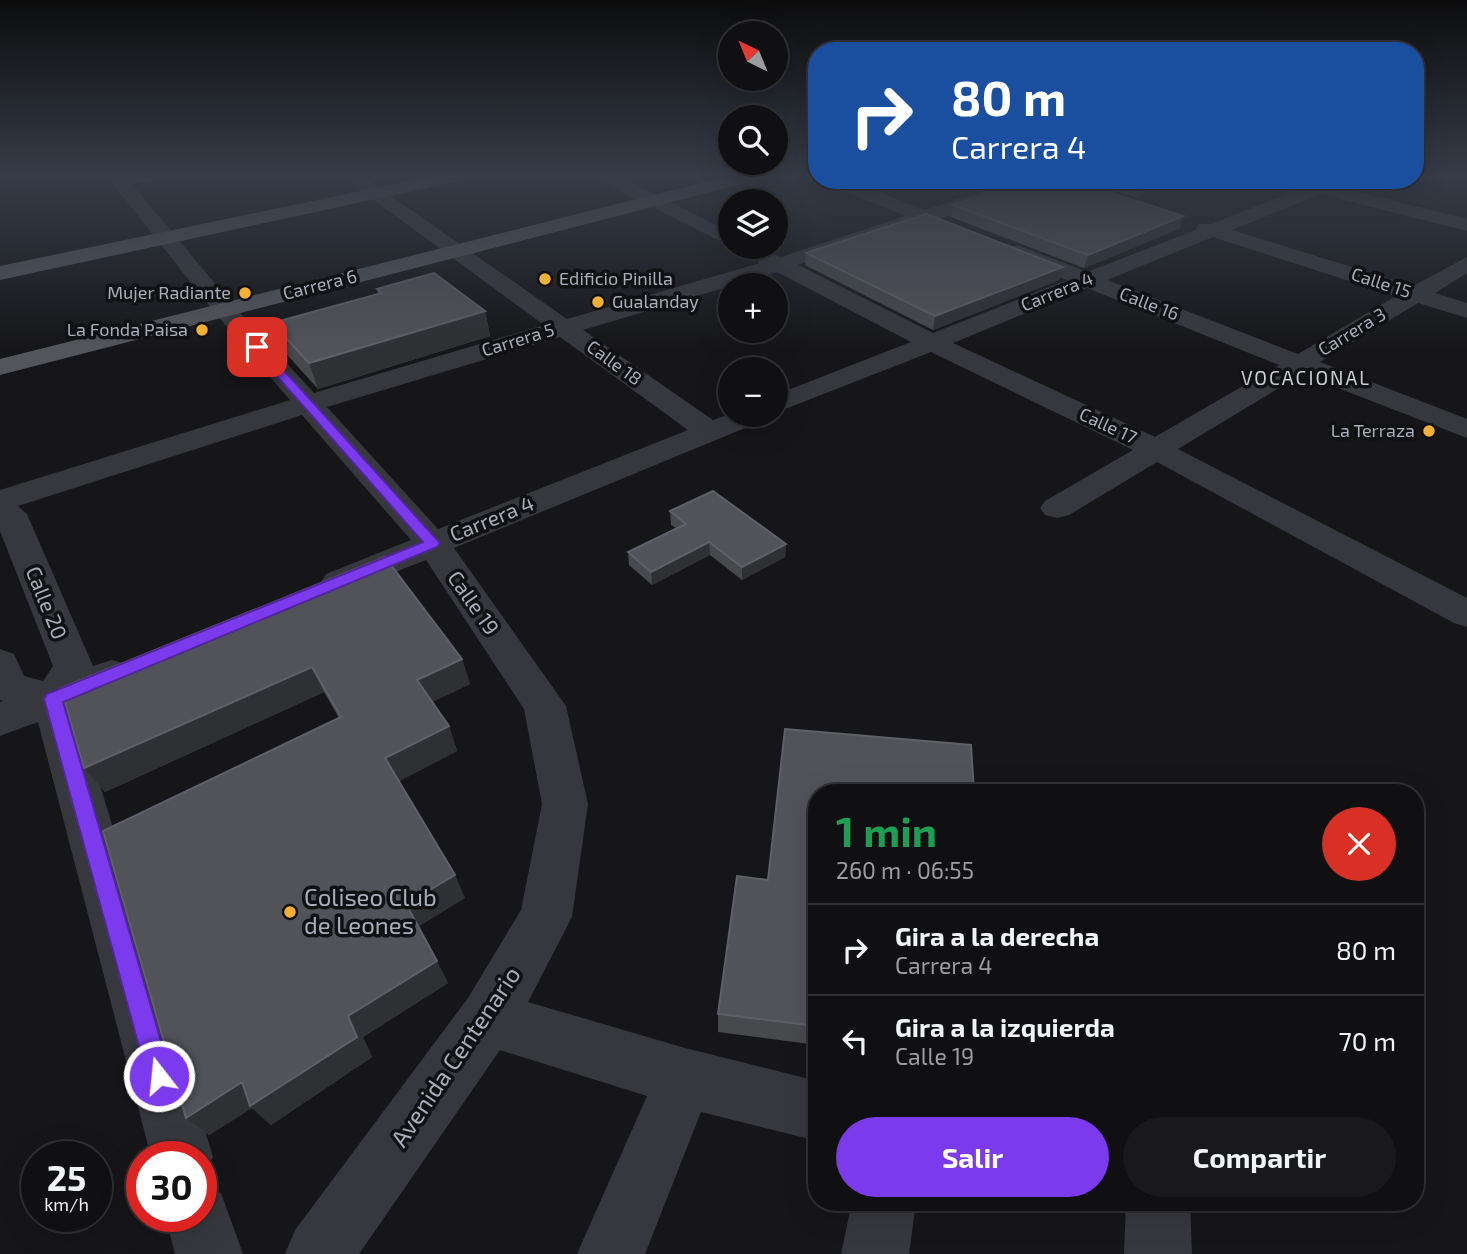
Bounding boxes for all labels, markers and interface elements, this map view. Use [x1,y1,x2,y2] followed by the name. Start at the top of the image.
[718,21,788,91] north arrow
[718,21,788,427] map controls
[951,67,1066,126] text: 80 m
[836,70,927,161] icon: right
[718,105,788,175] button: search
[951,127,1086,165] text: Carrera 4
[718,189,788,259] button: layers
[1349,262,1414,302] street label: Calle 15
[281,264,359,304] street label: Carrera 6
[559,267,673,289] place label: Edificio Pinilla
[1017,267,1096,316] street label: Carrera 4
[537,271,553,287] marker: Edificio Pinilla
[718,273,788,343] button: +
[107,281,231,303] place label: Mujer Radiante
[1116,282,1182,324] street label: Calle 16
[237,285,253,301] marker: Mujer Radiante
[612,290,699,312] place label: Gualanday
[590,294,606,310] marker: Gualanday
[1314,302,1389,360] street label: Carrera 3
[227,317,287,377] pin
[67,318,188,340] place label: La Fonda Paisa
[479,318,557,360] street label: Carrera 5
[194,322,210,338] marker: La Fonda Paisa
[238,328,276,366] icon: arrive
[583,335,646,389] street label: Calle 18
[718,357,788,427] button: −
[1241,366,1371,389] district label: VOCACIONAL
[1076,402,1141,448] street label: Calle 17
[1331,419,1415,441] place label: La Terraza
[1421,423,1437,439] marker: La Terraza
[446,489,537,546] street label: Carrera 4
[21,562,73,643] street label: Calle 20
[443,565,505,639] street label: Calle 19
[836,805,937,855] text: 1 min
[1322,807,1396,881] button: close
[836,856,974,884] text: 260 m · 06:55
[304,882,437,939] place label: Coliseo Club de Leones
[282,904,298,920] marker: Coliseo Club de Leones
[895,920,1099,951] text: Gira a la derecha
[836,931,874,969] icon: right
[1336,934,1396,965] text: 80 m
[895,951,992,979] text: Carrera 4
[384,961,526,1152] street label: Avenida Centenario
[895,1011,1115,1042] text: Gira a la izquierda
[836,1022,874,1060] icon: left
[1338,1025,1396,1056] text: 70 m
[122,1039,196,1113] position arrow
[895,1042,974,1070] text: Calle 19
[836,1117,1109,1197] button: Salir
[1123,1117,1396,1197] button: Compartir
[126,1141,217,1232] speed limit sign: 30
[47,1156,86,1198] text: 25
[44,1193,89,1215] text: km/h

